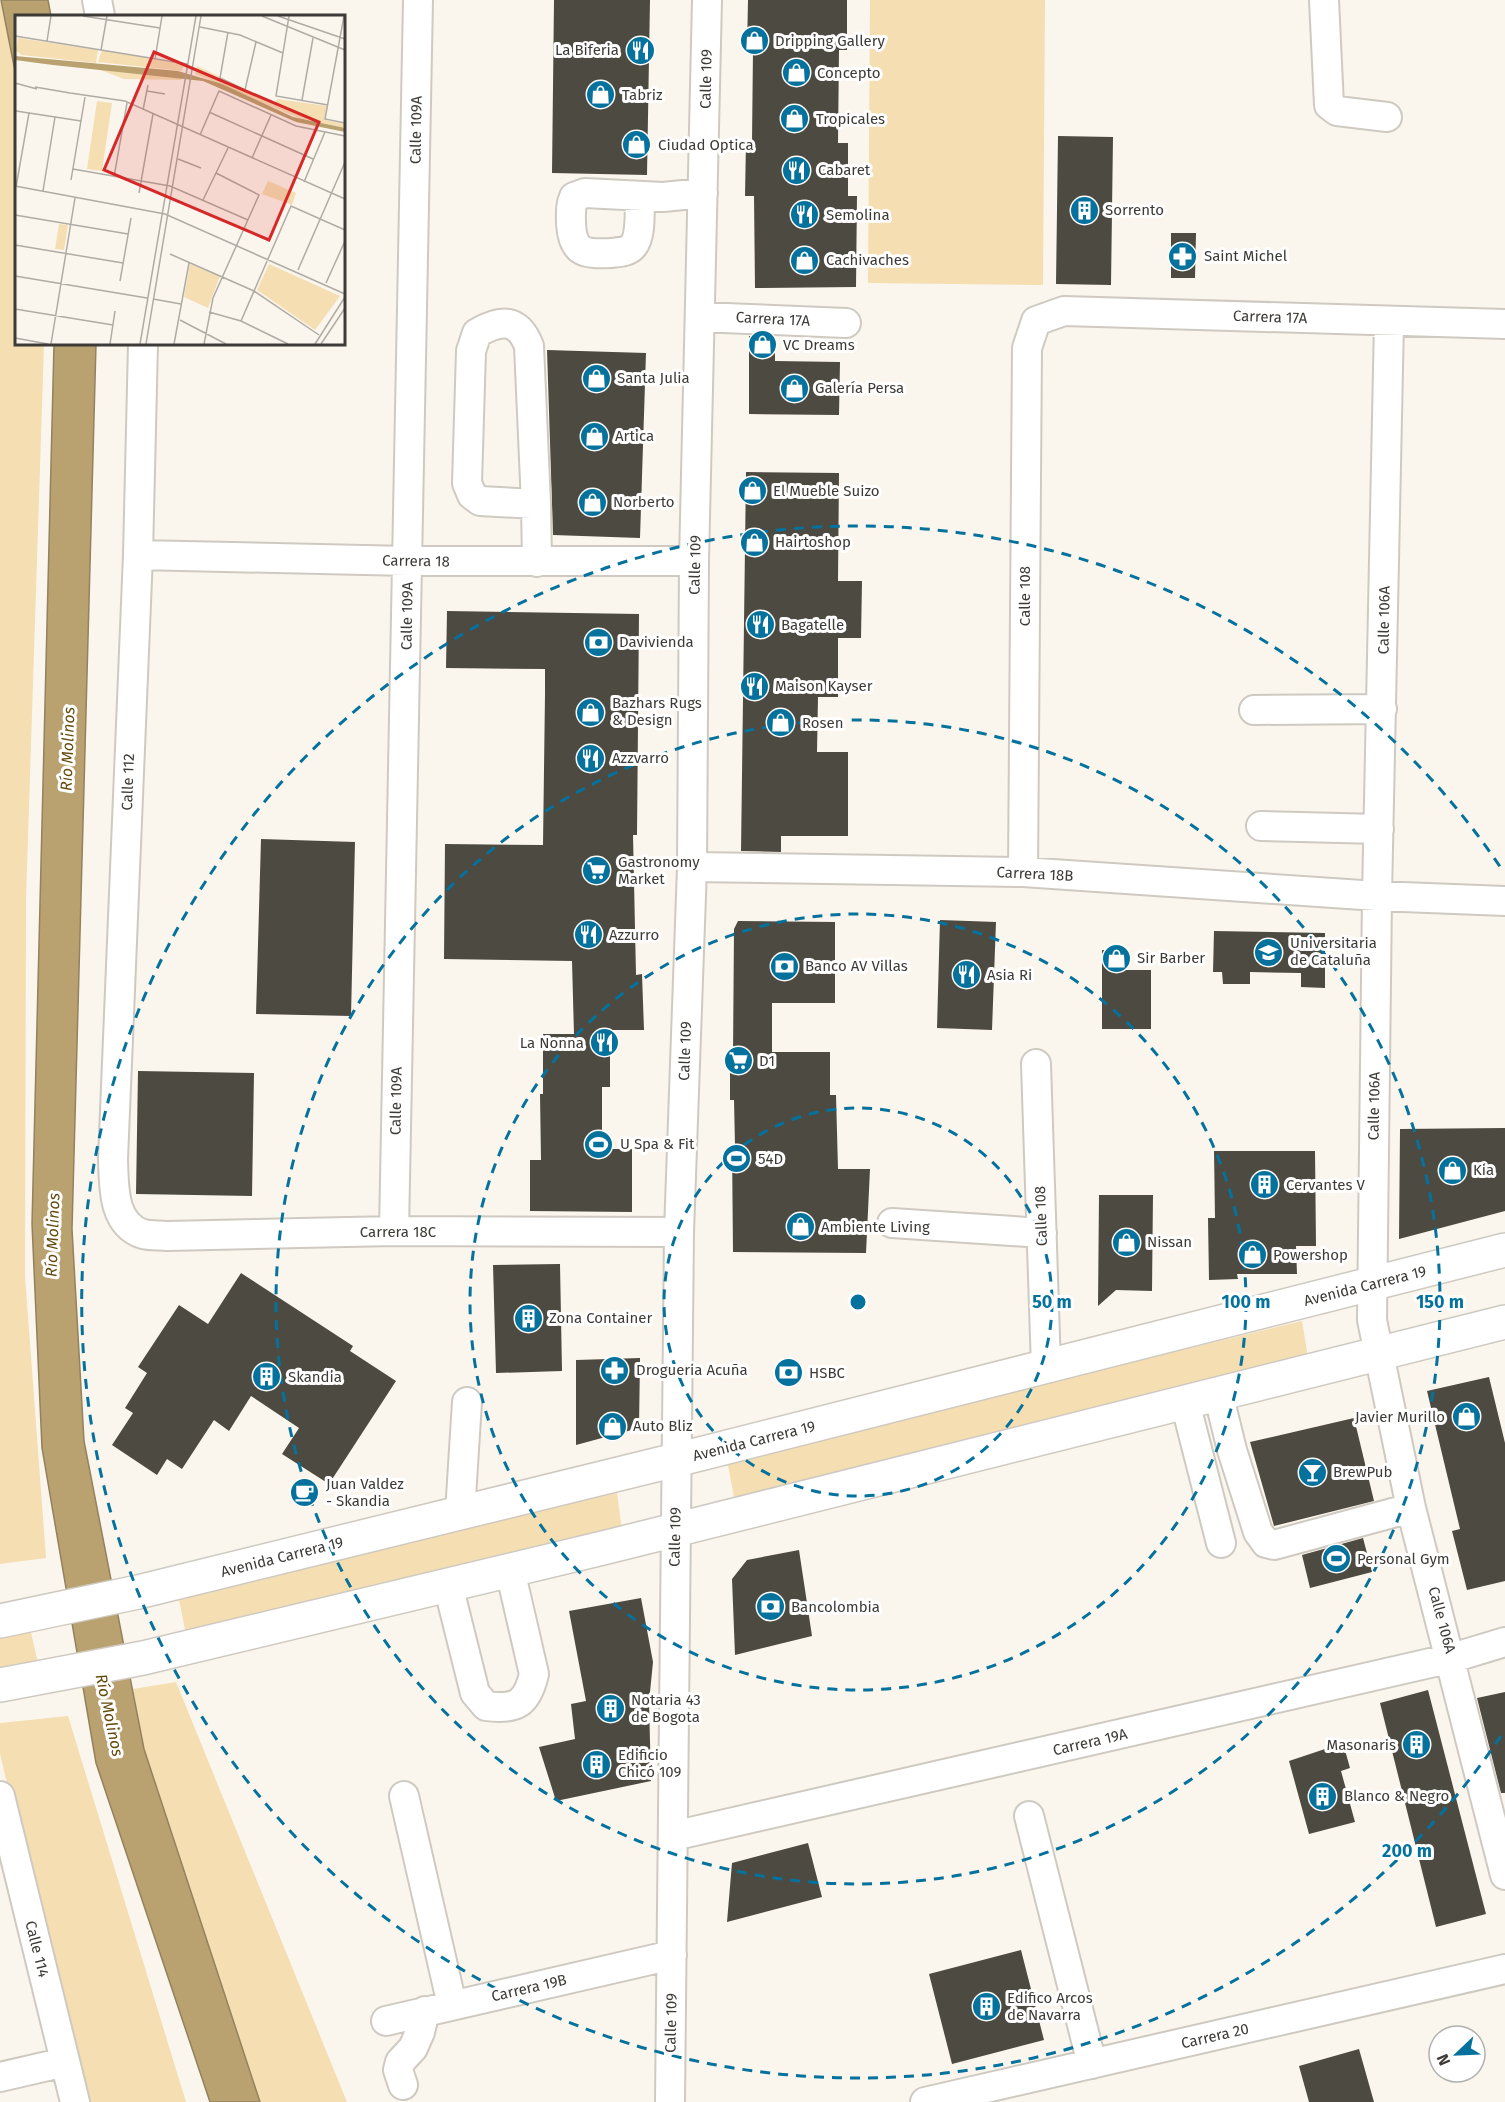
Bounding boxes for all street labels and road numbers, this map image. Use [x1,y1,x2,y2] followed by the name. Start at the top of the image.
[696,49,716,109] street label: Calle 109
[406,95,426,164] street label: Calle 109A
[1232,307,1308,327] street label: Carrera 17A
[735,308,811,330] street label: Carrera 17A
[685,535,705,595] street label: Calle 109
[382,551,450,571] street label: Carrera 18
[1016,566,1034,626] street label: Calle 108
[397,581,417,650] street label: Calle 109A
[1374,585,1394,654] street label: Calle 106A
[118,753,138,811] street label: Calle 112
[996,863,1074,885] street label: Carrera 18B
[675,1021,695,1081] street label: Calle 109
[386,1066,406,1135] street label: Calle 109A
[1364,1071,1384,1140] street label: Calle 106A
[1031,1186,1051,1246] street label: Calle 108
[360,1223,437,1241] street label: Carrera 18C
[1302,1262,1428,1310] street label: Avenida Carrera 19
[691,1417,817,1465] street label: Avenida Carrera 19
[665,1507,685,1567] street label: Calle 109
[219,1533,345,1581] street label: Avenida Carrera 19
[1424,1585,1460,1656] street label: Calle 106A
[1051,1725,1129,1759] street label: Carrera 19A
[21,1919,53,1979] street label: Calle 114
[490,1971,568,2005] street label: Carrera 19B
[661,1993,681,2053] street label: Calle 109
[1179,2019,1251,2053] street label: Carrera 20

